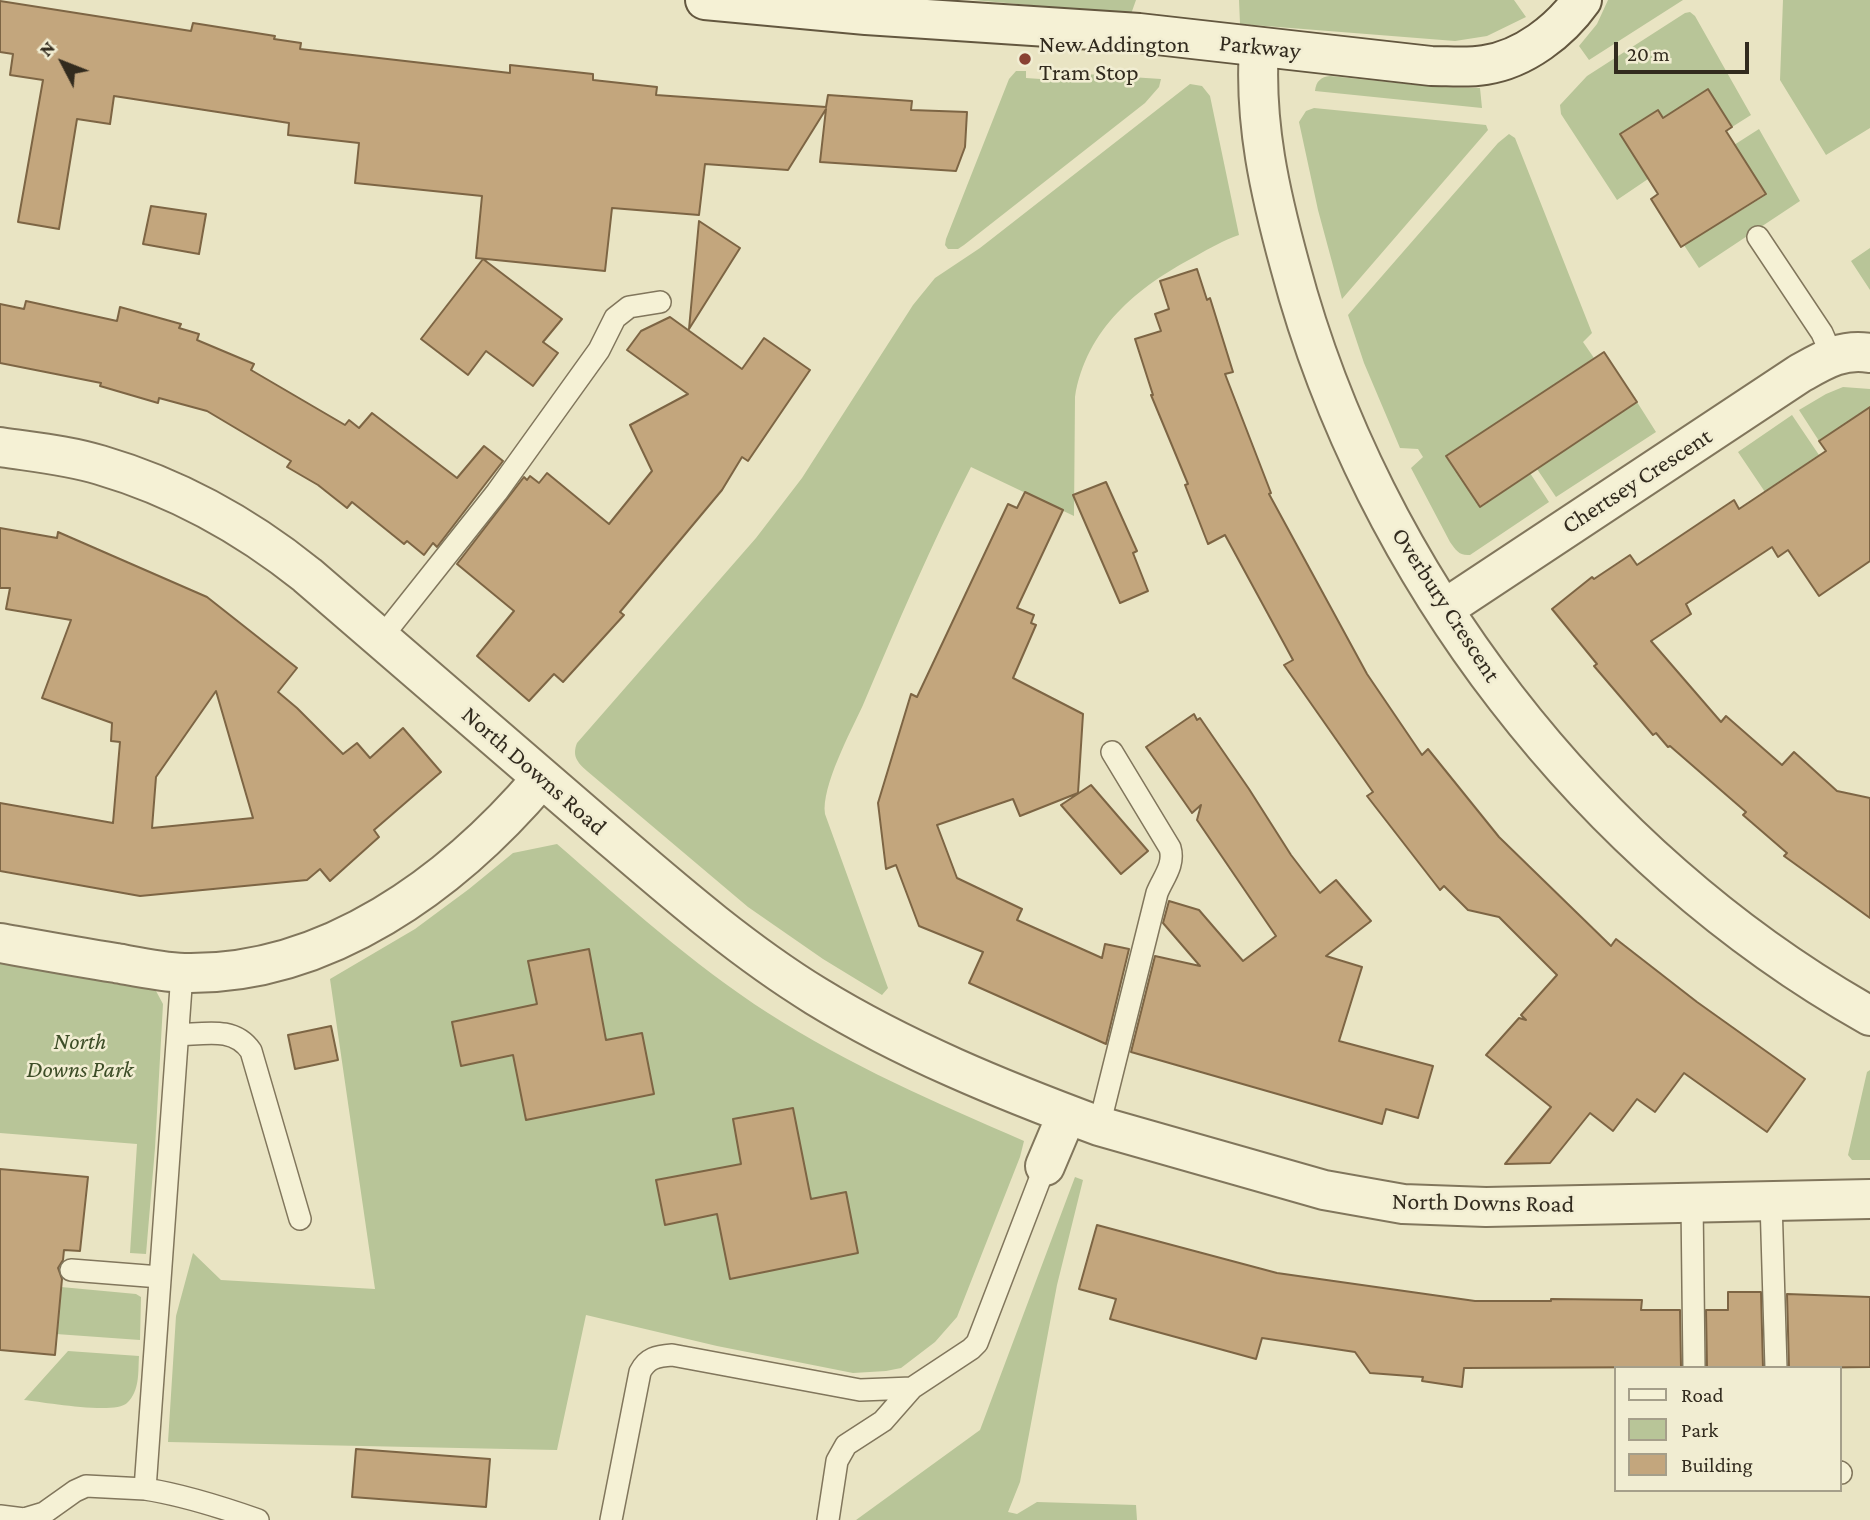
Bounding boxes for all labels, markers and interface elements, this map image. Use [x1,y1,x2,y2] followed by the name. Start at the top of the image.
[28,28,98,98] north arrow
[1218,28,1302,66] street label: Parkway
[1618,28,1753,72] scale bar
[1039,31,1190,87] place label: New Addington Tram Stop
[35,37,59,60] text: N
[1627,42,1670,66] text: 20 m
[1017,51,1033,67] marker: New Addington Tram Stop
[1557,422,1717,540] street label: Chertsey Crescent
[1385,522,1507,688] street label: Overbury Crescent
[456,700,612,842] street label: North Downs Road
[26,1028,134,1084] park label: North Downs Park
[1392,1187,1574,1219] street label: North Downs Road
[1615,1366,1842,1492] legend
[1681,1383,1724,1407] text: Road
[1681,1418,1718,1442] text: Park
[1681,1453,1753,1477] text: Building

